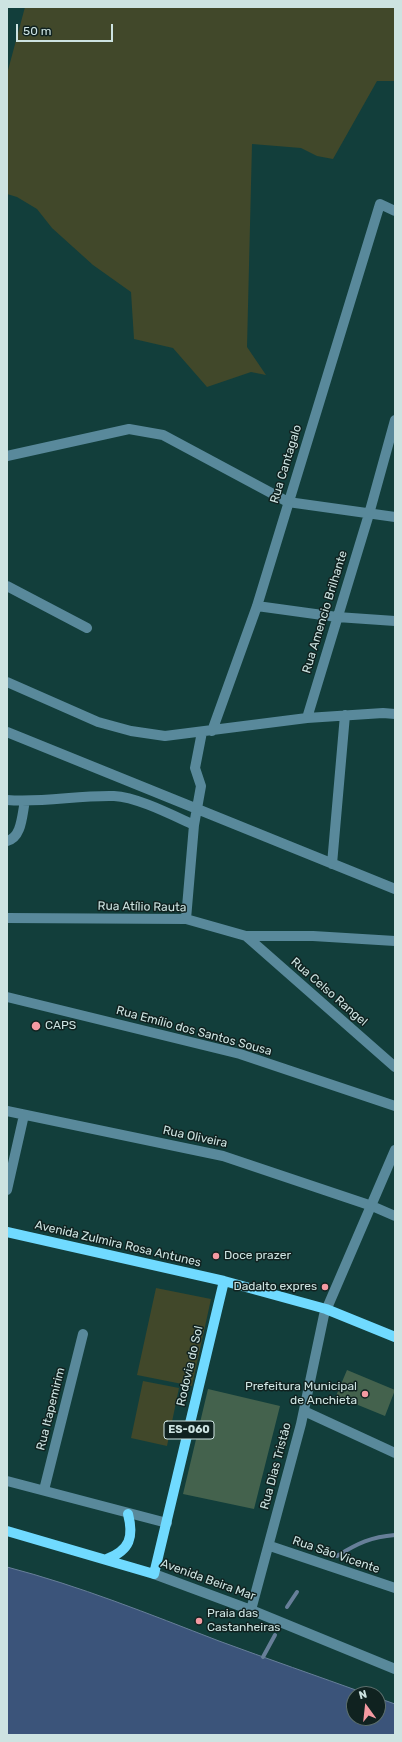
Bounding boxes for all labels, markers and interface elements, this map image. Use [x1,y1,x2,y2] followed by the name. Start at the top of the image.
[18,16,115,42] scale bar
[23,24,51,38] text: 50 m
[267,423,305,505] street label: Rua Cantagalo
[299,549,351,675] street label: Rua Amencio Brilhante
[98,899,186,915] street label: Rua Atílio Rauta
[288,955,370,1029] street label: Rua Celso Rangel
[115,1003,273,1059] street label: Rua Emílio dos Santos Sousa
[45,1019,76,1033] place label: CAPS
[30,1020,42,1032] marker: CAPS
[161,1123,229,1151] street label: Rua Oliveira
[34,1218,202,1270] street label: Avenida Zulmira Rosa Antunes
[224,1249,291,1263] place label: Doce prazer
[211,1251,221,1261] marker: Doce prazer
[233,1280,317,1294] place label: Dadalto expres
[320,1282,330,1292] marker: Dadalto expres
[174,1325,206,1407] street label: Rodovia do Sol
[34,1366,68,1452] street label: Rua Itapemirim
[245,1380,357,1408] place label: Prefeitura Municipal de Anchieta
[360,1389,370,1399] marker: Prefeitura Municipal de Anchieta
[164,1421,214,1439] road number: ES-060
[257,1421,295,1511] street label: Rua Dias Tristão
[291,1533,381,1577] street label: Rua São Vicente
[159,1556,257,1604] street label: Avenida Beira Mar
[207,1607,280,1635] place label: Praia das Castanheiras
[194,1616,204,1626] marker: Praia das Castanheiras
[346,1686,386,1726] north arrow
[358,1688,369,1702] text: N

